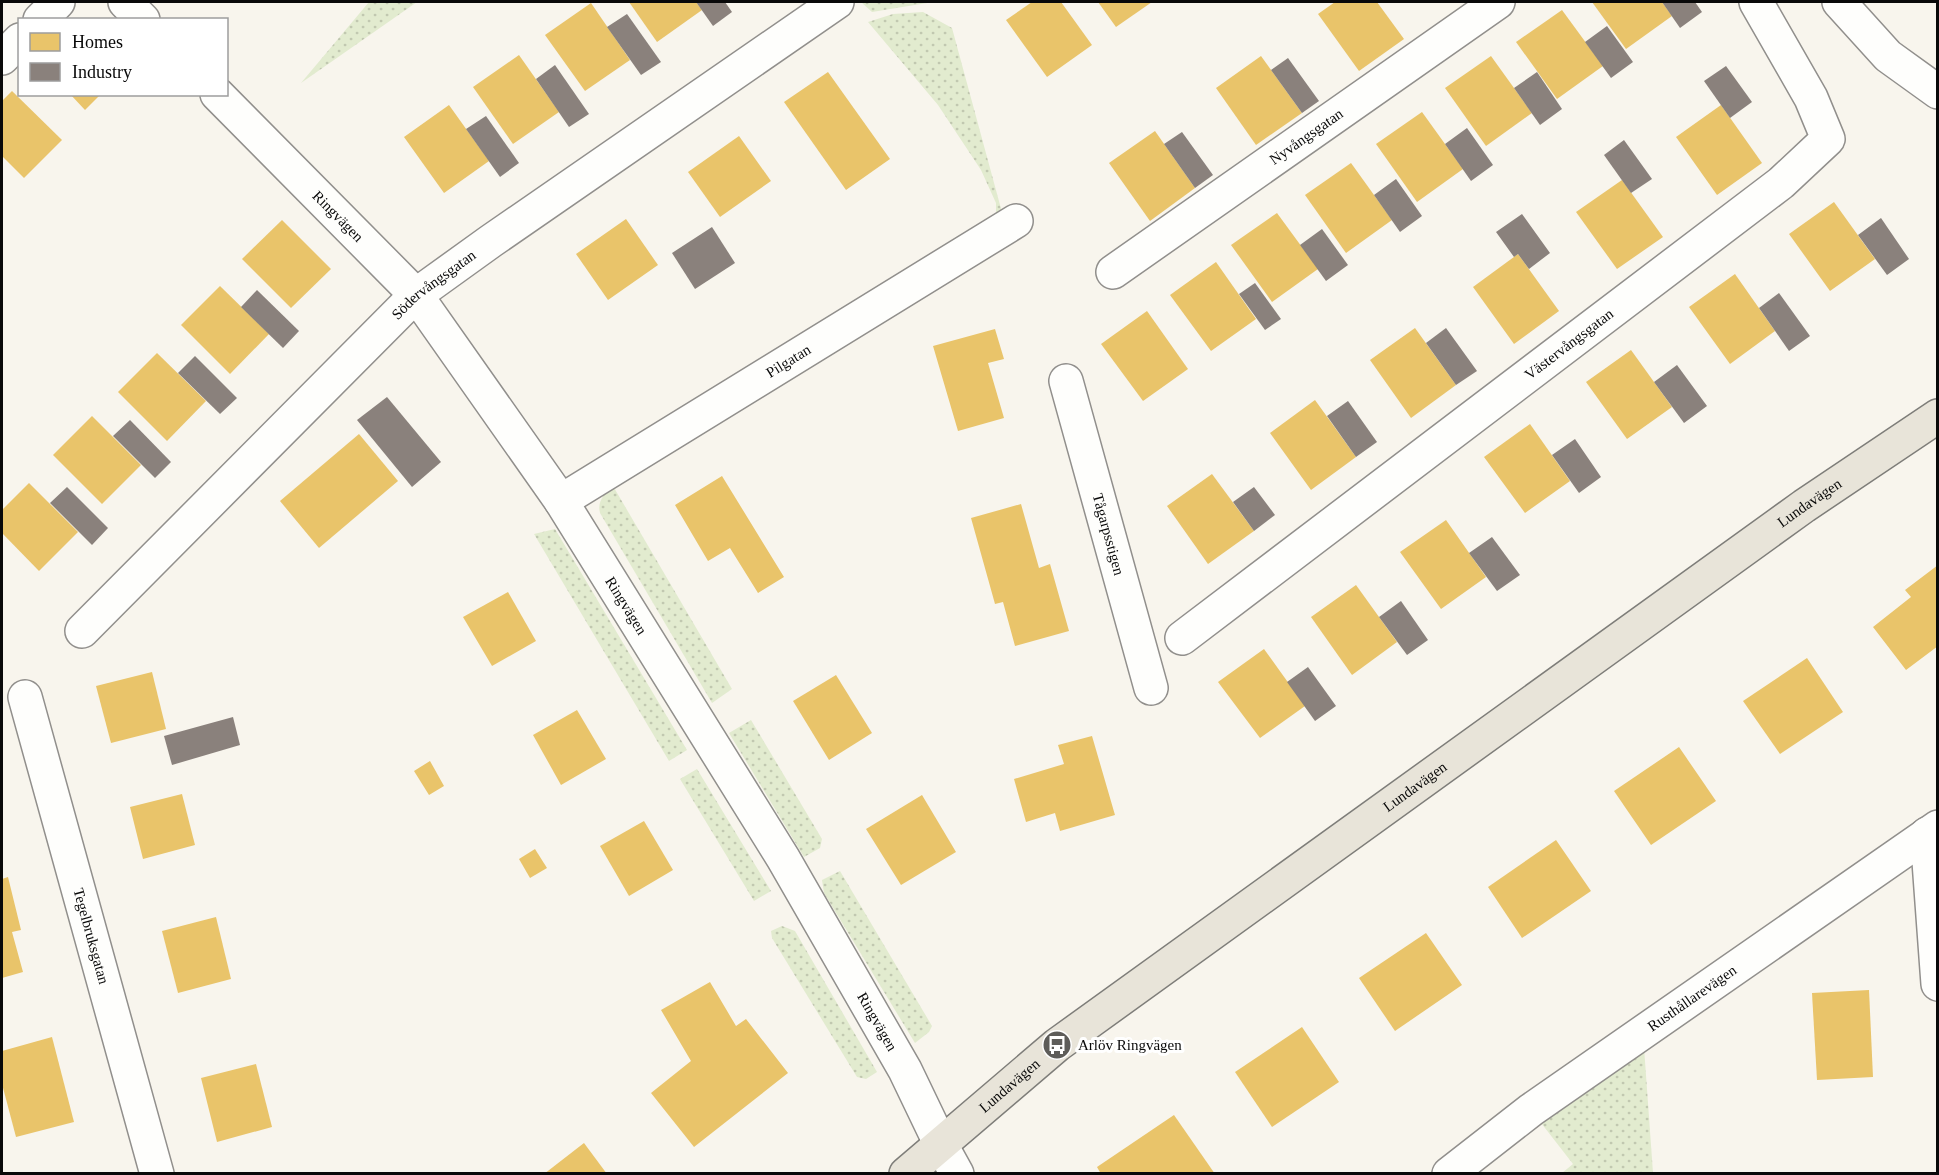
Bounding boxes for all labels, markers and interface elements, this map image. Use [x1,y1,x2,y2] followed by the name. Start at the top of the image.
[18,18,228,96] legend
[72,32,123,52] text: Homes
[72,62,132,82] text: Industry
[1266,105,1346,168] street label: Nyvångsgatan
[309,187,367,245] street label: Ringvägen
[388,246,479,323] street label: Södervångsgatan
[1522,305,1617,383] street label: Västervångsgatan
[763,341,814,381] street label: Pilgatan
[1774,475,1845,531] street label: Lundavägen
[1089,492,1128,577] street label: Tågarpsstigen
[602,574,650,638] street label: Ringvägen
[1380,758,1450,815] street label: Lundavägen
[70,886,112,986] street label: Tegelbruksgatan
[1645,962,1740,1034] street label: Rusthållarevägen
[854,990,901,1054] street label: Ringvägen
[1041,1029,1073,1061] bus stop icon: Arlöv Ringvägen
[1078,1037,1182,1053] place label: Arlöv Ringvägen
[976,1055,1043,1116] street label: Lundavägen

